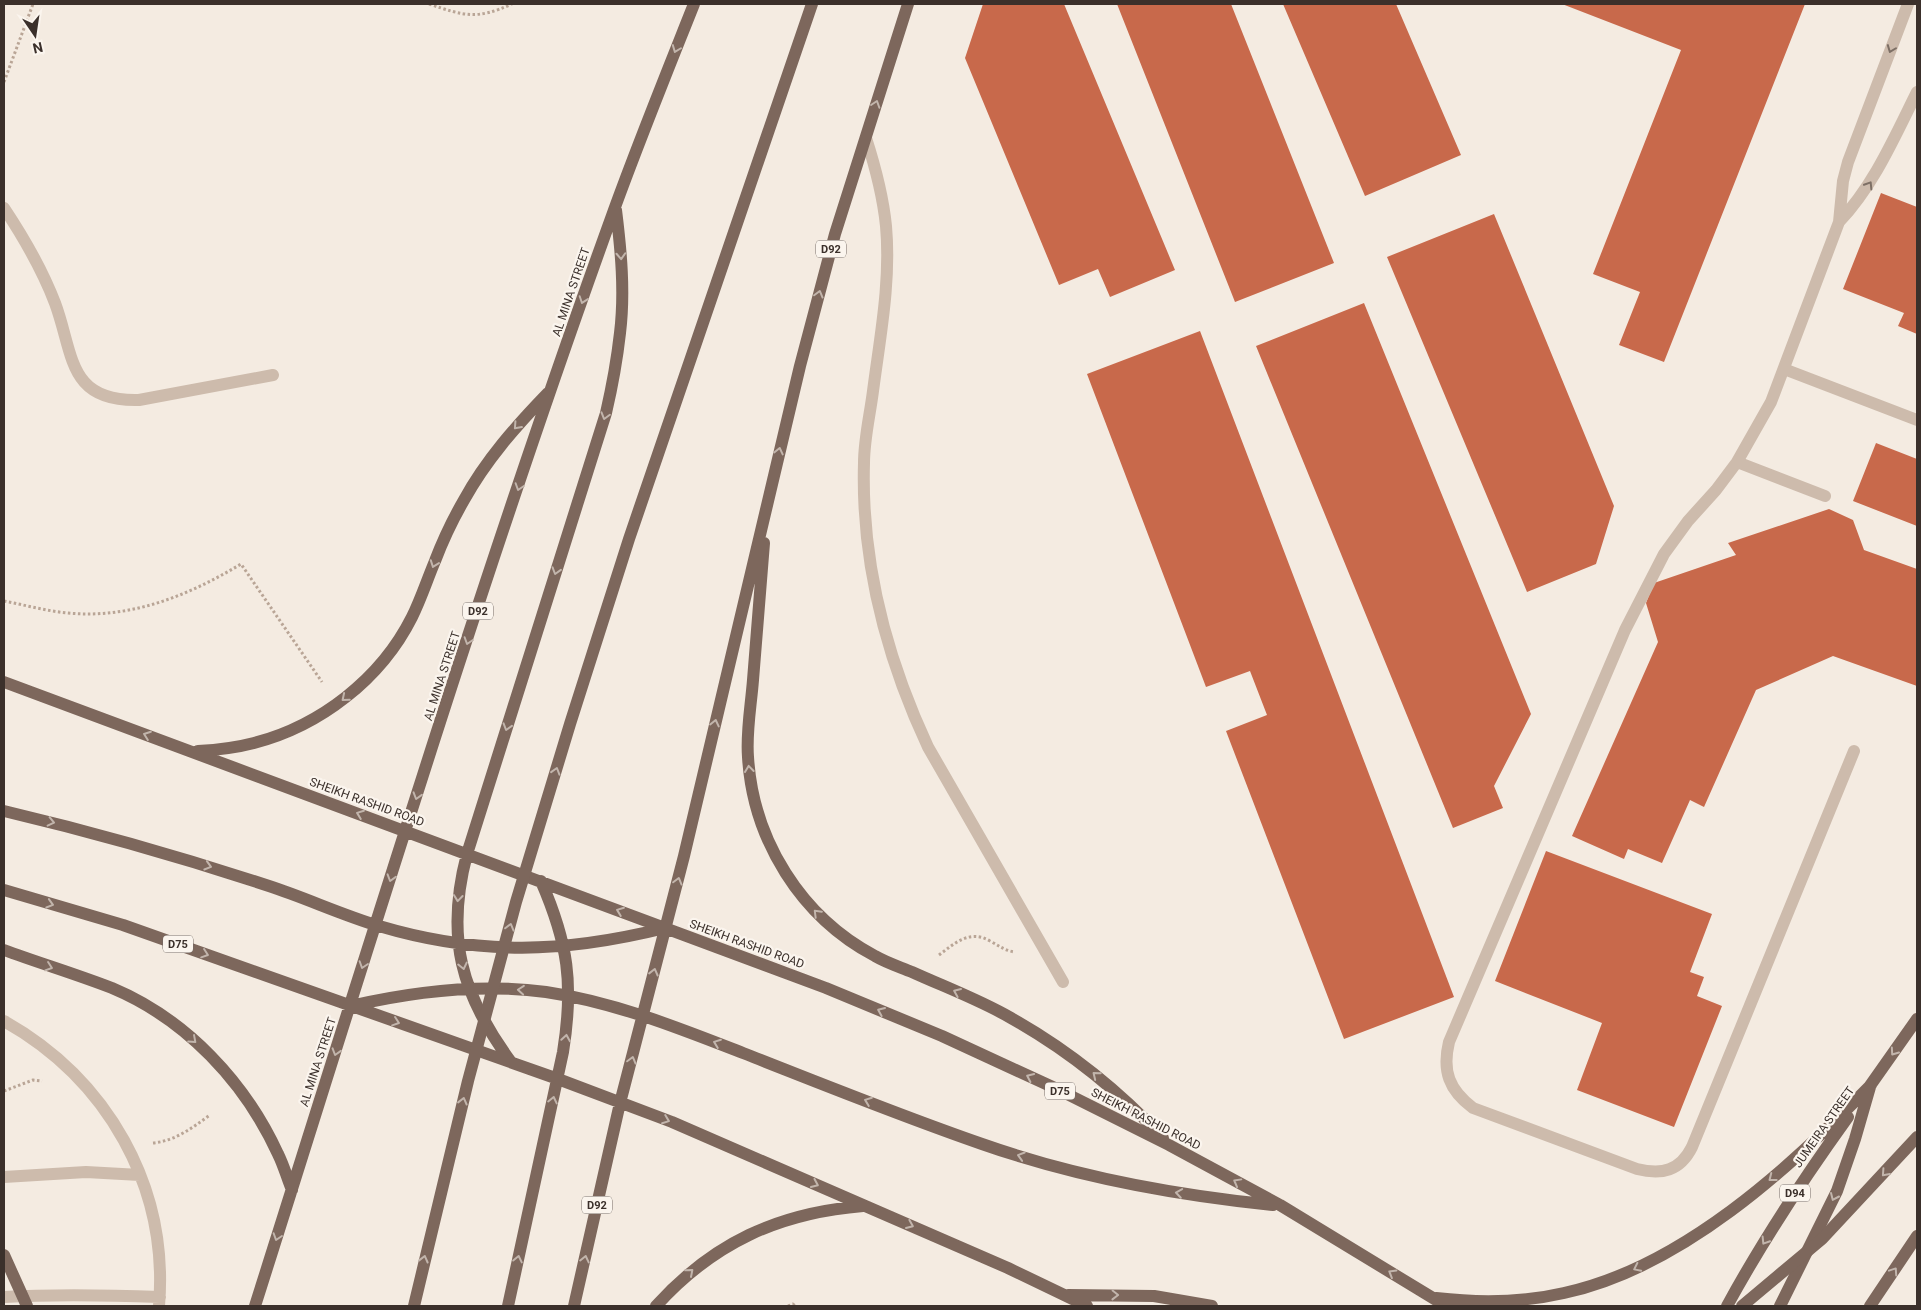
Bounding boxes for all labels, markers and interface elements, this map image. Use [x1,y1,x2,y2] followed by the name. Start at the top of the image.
[10,10,60,60] north arrow
[31,39,45,57] text: N
[672,44,682,53] one-way arrow
[1887,44,1897,53] one-way arrow
[870,101,880,109] one-way arrow
[1863,181,1873,190] one-way arrow
[816,240,846,258] road number: D92
[549,246,593,338] street label: AL MINA STREET
[616,252,626,260] one-way arrow
[813,289,824,298] one-way arrow
[579,295,589,304] one-way arrow
[600,412,610,420] one-way arrow
[514,420,523,429] one-way arrow
[773,447,784,456] one-way arrow
[514,482,524,491] one-way arrow
[430,560,440,568] one-way arrow
[552,567,562,575] one-way arrow
[463,602,493,620] road number: D92
[421,630,463,722] street label: AL MINA STREET
[463,636,473,645] one-way arrow
[342,692,351,700] one-way arrow
[709,718,720,727] one-way arrow
[503,722,513,730] one-way arrow
[143,731,152,741] one-way arrow
[745,764,755,773] one-way arrow
[550,768,560,776] one-way arrow
[308,775,426,829] street label: SHEIKH RASHID ROAD
[413,791,423,799] one-way arrow
[356,810,365,820] one-way arrow
[47,816,56,827] one-way arrow
[203,861,211,871] one-way arrow
[387,873,397,881] one-way arrow
[672,877,682,885] one-way arrow
[453,895,464,903] one-way arrow
[46,898,54,908] one-way arrow
[616,907,625,917] one-way arrow
[814,910,823,919] one-way arrow
[688,917,806,971] street label: SHEIKH RASHID ROAD
[504,923,514,932] one-way arrow
[163,936,193,952] road number: D75
[200,948,209,958] one-way arrow
[45,961,53,971] one-way arrow
[359,961,369,969] one-way arrow
[457,962,468,971] one-way arrow
[648,968,659,977] one-way arrow
[517,985,525,996] one-way arrow
[953,987,962,998] one-way arrow
[877,1006,886,1017] one-way arrow
[297,1016,339,1108] street label: AL MINA STREET
[392,1016,400,1026] one-way arrow
[560,1033,570,1042] one-way arrow
[188,1034,197,1043] one-way arrow
[713,1039,722,1049] one-way arrow
[1891,1046,1900,1056] one-way arrow
[331,1047,341,1056] one-way arrow
[626,1055,637,1064] one-way arrow
[1026,1072,1035,1083] one-way arrow
[1093,1073,1102,1081] one-way arrow
[1045,1082,1075,1100] road number: D75
[1791,1084,1857,1170] street label: JUMEIRA STREET
[1089,1085,1203,1153] street label: SHEIKH RASHID ROAD
[547,1095,558,1104] one-way arrow
[457,1096,468,1105] one-way arrow
[864,1097,873,1108] one-way arrow
[661,1114,670,1124] one-way arrow
[1017,1152,1026,1162] one-way arrow
[1882,1168,1891,1177] one-way arrow
[1768,1172,1778,1181] one-way arrow
[810,1178,819,1189] one-way arrow
[1233,1178,1242,1188] one-way arrow
[1780,1184,1810,1202] road number: D94
[1175,1188,1183,1199] one-way arrow
[1829,1192,1840,1201] one-way arrow
[582,1196,612,1214] road number: D92
[905,1220,913,1230] one-way arrow
[272,1232,282,1240] one-way arrow
[1761,1235,1771,1244] one-way arrow
[418,1254,429,1263] one-way arrow
[512,1254,523,1263] one-way arrow
[579,1254,590,1263] one-way arrow
[1633,1262,1642,1272] one-way arrow
[1888,1267,1897,1277] one-way arrow
[685,1269,694,1278] one-way arrow
[1389,1270,1398,1280] one-way arrow
[1111,1289,1119,1300] one-way arrow

